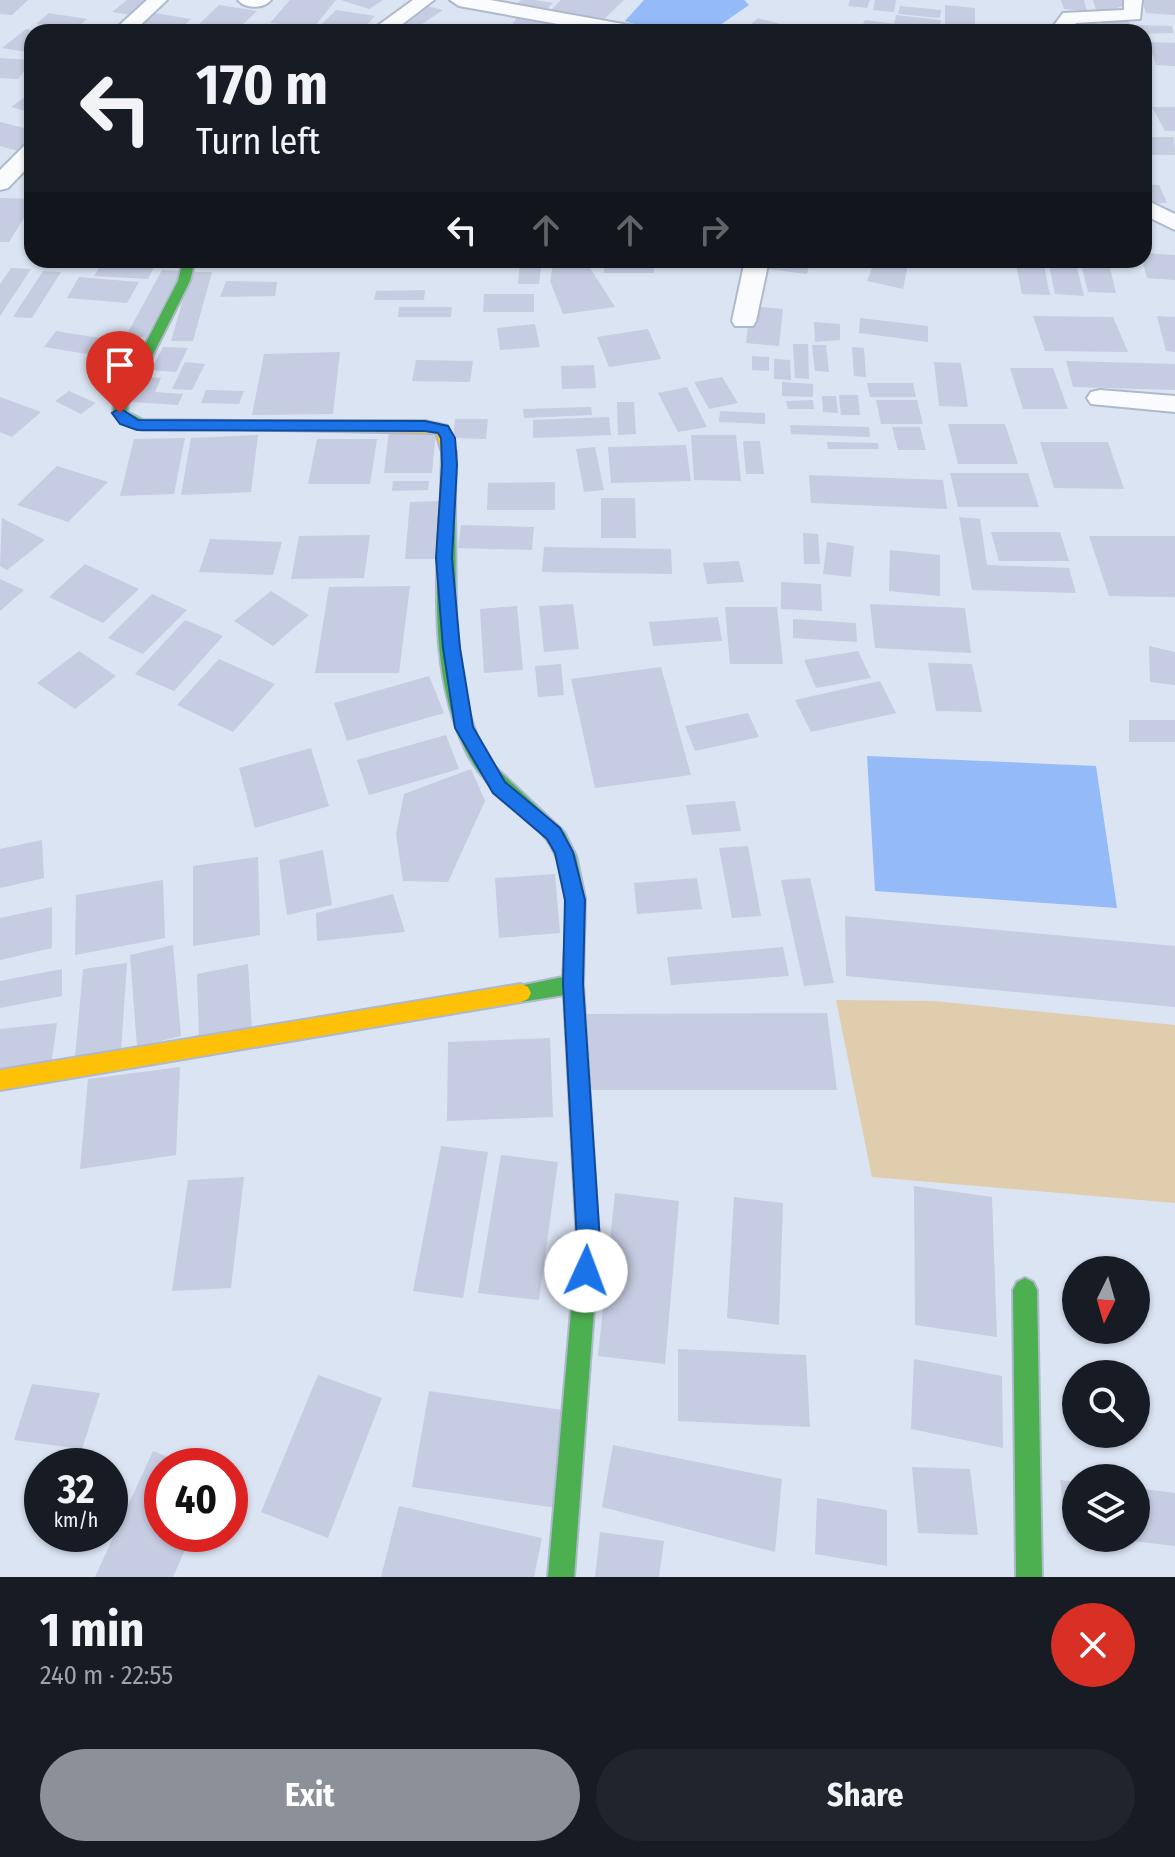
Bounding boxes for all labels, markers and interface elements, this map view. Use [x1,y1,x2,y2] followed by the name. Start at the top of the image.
[196,52,328,119] text: 170 m
[64,56,168,160] icon: left
[196,120,320,164] text: Turn left
[440,208,484,252] icon: left
[524,208,568,252] icon: ahead
[608,208,652,252] icon: ahead
[692,208,736,252] icon: right
[86,331,154,413] pin
[98,343,142,387] icon: arrive
[544,1229,628,1313] position arrow
[1062,1256,1150,1344] north arrow
[1062,1256,1150,1552] map controls
[1062,1360,1150,1448] button: search
[144,1448,248,1552] speed limit sign: 40
[1062,1464,1150,1552] button: layers
[57,1466,95,1514] text: 32
[54,1508,98,1532] text: km/h
[40,1601,145,1659] text: 1 min
[1051,1603,1135,1687] button: close
[40,1660,173,1691] text: 240 m · 22:55
[40,1749,580,1841] button: Exit
[596,1749,1135,1841] button: Share

